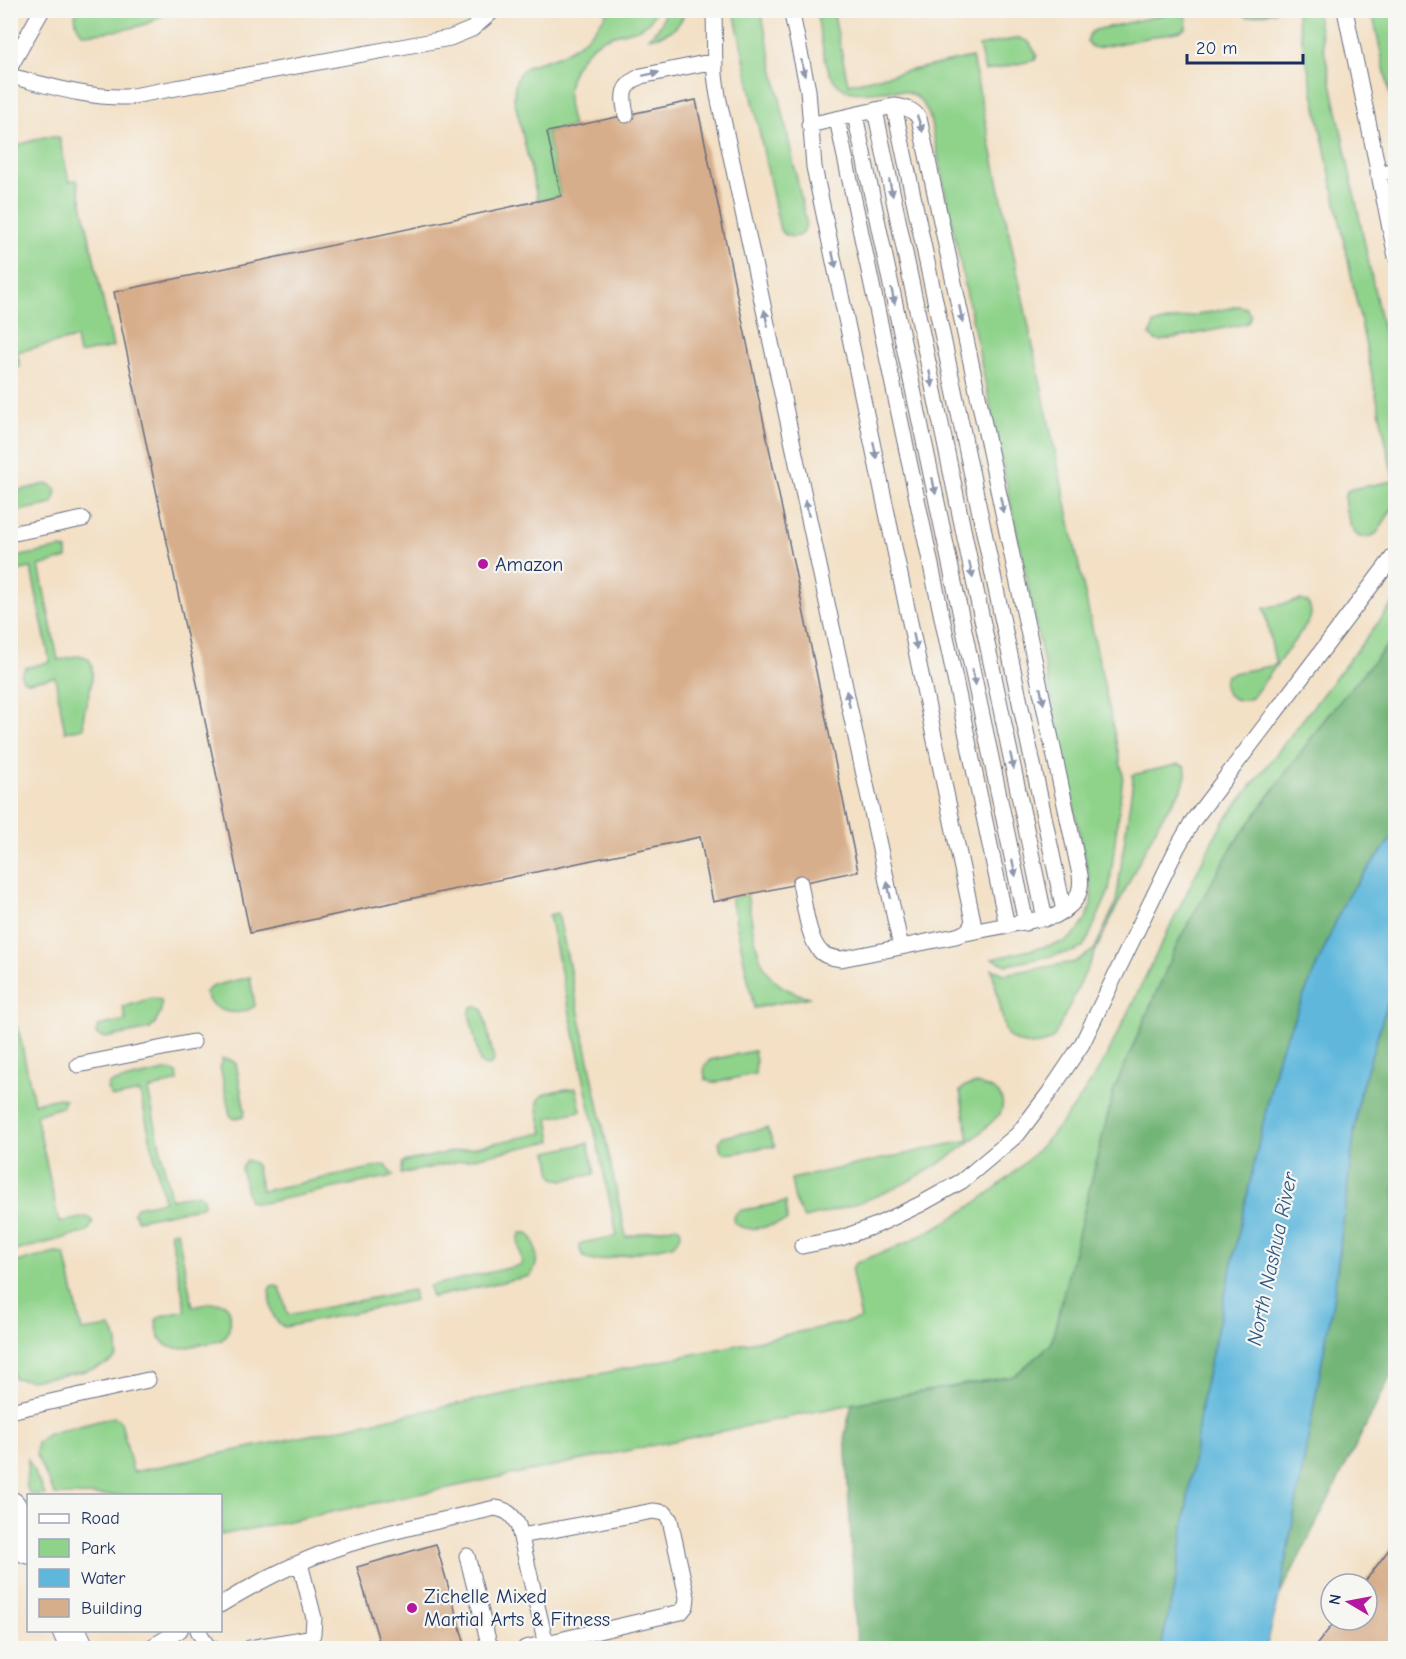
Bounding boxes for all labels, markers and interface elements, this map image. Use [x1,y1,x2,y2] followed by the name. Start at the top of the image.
[1187,27,1302,65] scale bar
[1196,38,1237,59] text: 20 m
[799,58,809,77] one-way arrow
[642,69,661,78] one-way arrow
[915,115,925,133] one-way arrow
[887,179,896,198] one-way arrow
[830,250,839,269] one-way arrow
[889,286,898,305] one-way arrow
[957,305,967,323] one-way arrow
[761,308,770,327] one-way arrow
[927,370,936,389] one-way arrow
[870,441,880,460] one-way arrow
[929,477,939,496] one-way arrow
[997,496,1007,514] one-way arrow
[802,499,811,518] one-way arrow
[495,553,563,576] place label: Amazon
[476,557,490,571] marker: Amazon
[967,561,976,580] one-way arrow
[911,632,920,651] one-way arrow
[970,668,979,687] one-way arrow
[1038,686,1047,705] one-way arrow
[843,689,852,708] one-way arrow
[1007,751,1017,770] one-way arrow
[1010,859,1020,877] one-way arrow
[884,880,893,899] one-way arrow
[1242,1168,1302,1348] water label: North Nashua River
[27,1494,222,1632] legend
[81,1508,120,1529] text: Road
[81,1538,116,1559] text: Park
[81,1568,126,1589] text: Water
[1319,1572,1379,1632] north arrow
[424,1585,610,1631] place label: Zichelle Mixed Martial Arts & Fitness
[1325,1593,1345,1606] text: N
[81,1598,143,1619] text: Building
[405,1601,419,1615] marker: Zichelle Mixed Martial Arts & Fitness

